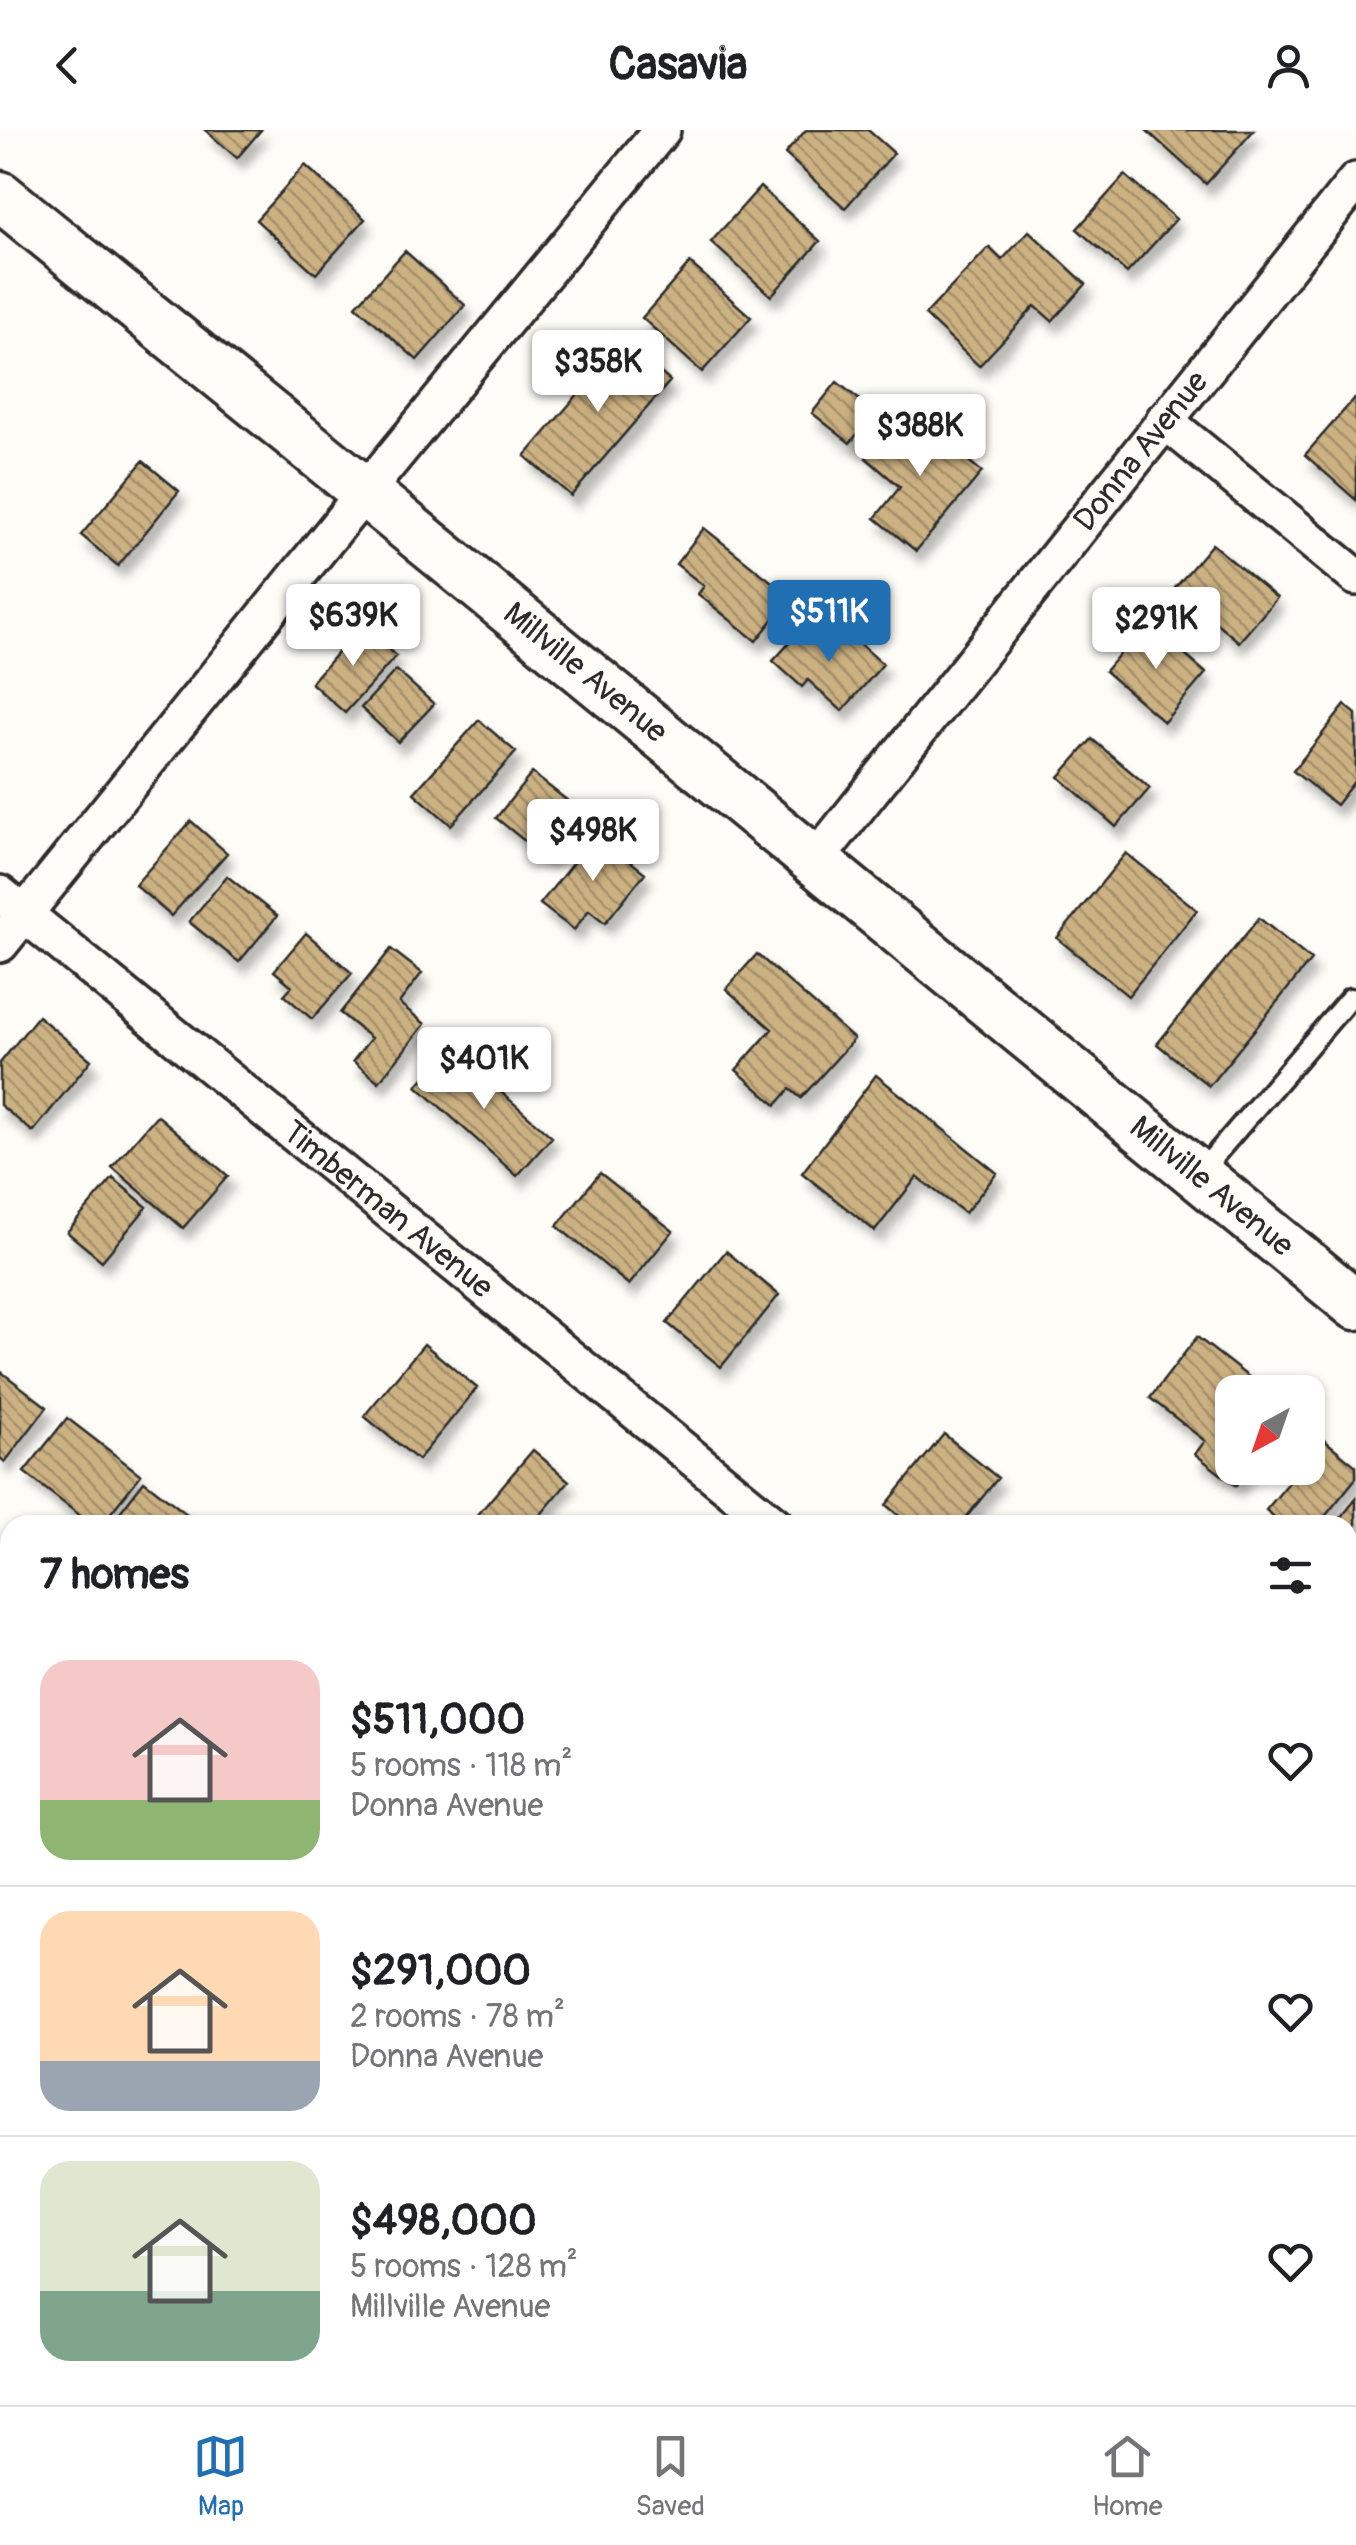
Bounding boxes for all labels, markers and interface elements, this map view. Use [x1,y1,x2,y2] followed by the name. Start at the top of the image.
[609,37,747,93] text: Casavia
[40,38,95,93] icon: back
[1261,38,1316,93] icon: person
[528,330,668,415] pin: $358K
[554,342,642,382] text: $358K
[1065,363,1217,539] street label: Donna Avenue
[850,394,990,479] pin: $388K
[877,406,963,446] text: $388K
[759,580,899,665] pin: $511K
[283,584,423,669] pin: $639K
[1086,587,1226,672] pin: $291K
[789,592,869,632] text: $511K
[495,594,676,752] street label: Millville Avenue
[308,596,398,636] text: $639K
[1114,599,1198,639] text: $291K
[523,799,663,884] pin: $498K
[549,811,637,851] text: $498K
[414,1027,554,1112] pin: $401K
[439,1039,529,1079] text: $401K
[1121,1107,1302,1266] street label: Millville Avenue
[274,1112,501,1307] street label: Timberman Avenue
[1215,1375,1325,1485] north arrow
[1215,1375,1325,1485] map controls
[1263,1548,1318,1603] icon: filters
[40,1549,189,1601] text: 7 homes
[350,1694,525,1746] text: $511,000
[120,1700,240,1820] icon: home
[1263,1733,1318,1788] icon: heart
[350,1746,572,1786] text: 5 rooms · 118 m²
[350,1786,543,1826] text: Donna Avenue
[350,1945,531,1997] text: $291,000
[120,1951,240,2071] icon: home
[1263,1984,1318,2039] icon: heart
[350,1997,565,2037] text: 2 rooms · 78 m²
[350,2037,543,2077] text: Donna Avenue
[350,2195,537,2247] text: $498,000
[120,2201,240,2321] icon: home
[1263,2234,1318,2289] icon: heart
[350,2247,578,2287] text: 5 rooms · 128 m²
[350,2287,550,2327] text: Millville Avenue
[193,2429,248,2524] tab: Map
[635,2429,705,2524] tab: Saved
[1092,2429,1162,2524] tab: Home

